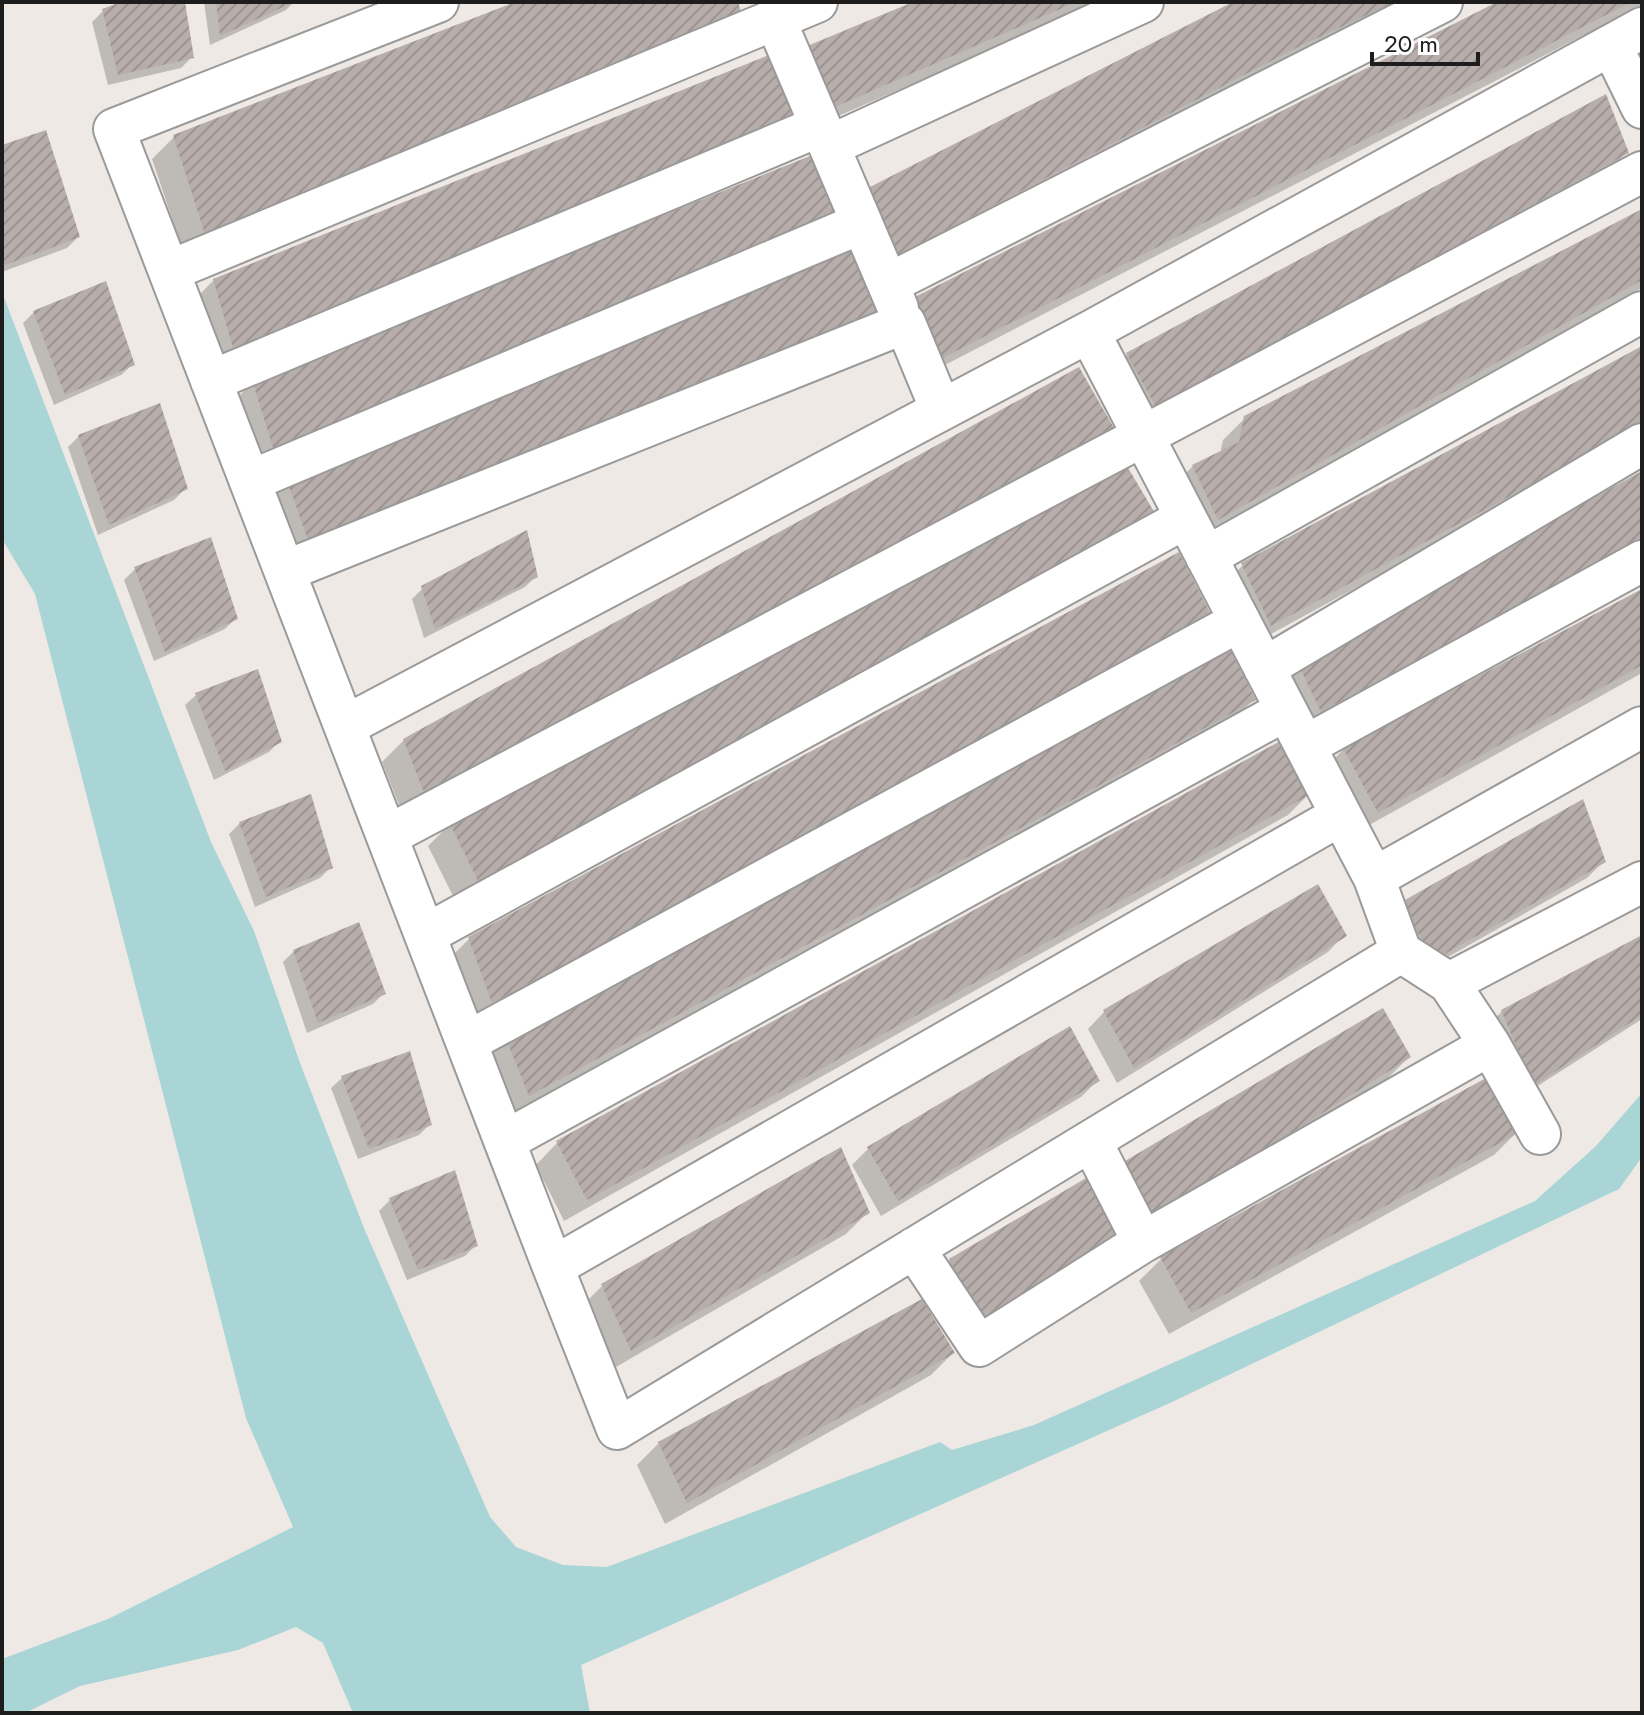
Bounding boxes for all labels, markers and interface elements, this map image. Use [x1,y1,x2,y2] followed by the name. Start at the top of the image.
[1372,16,1478,66] scale bar
[1384,26,1438,61] text: 20 m

